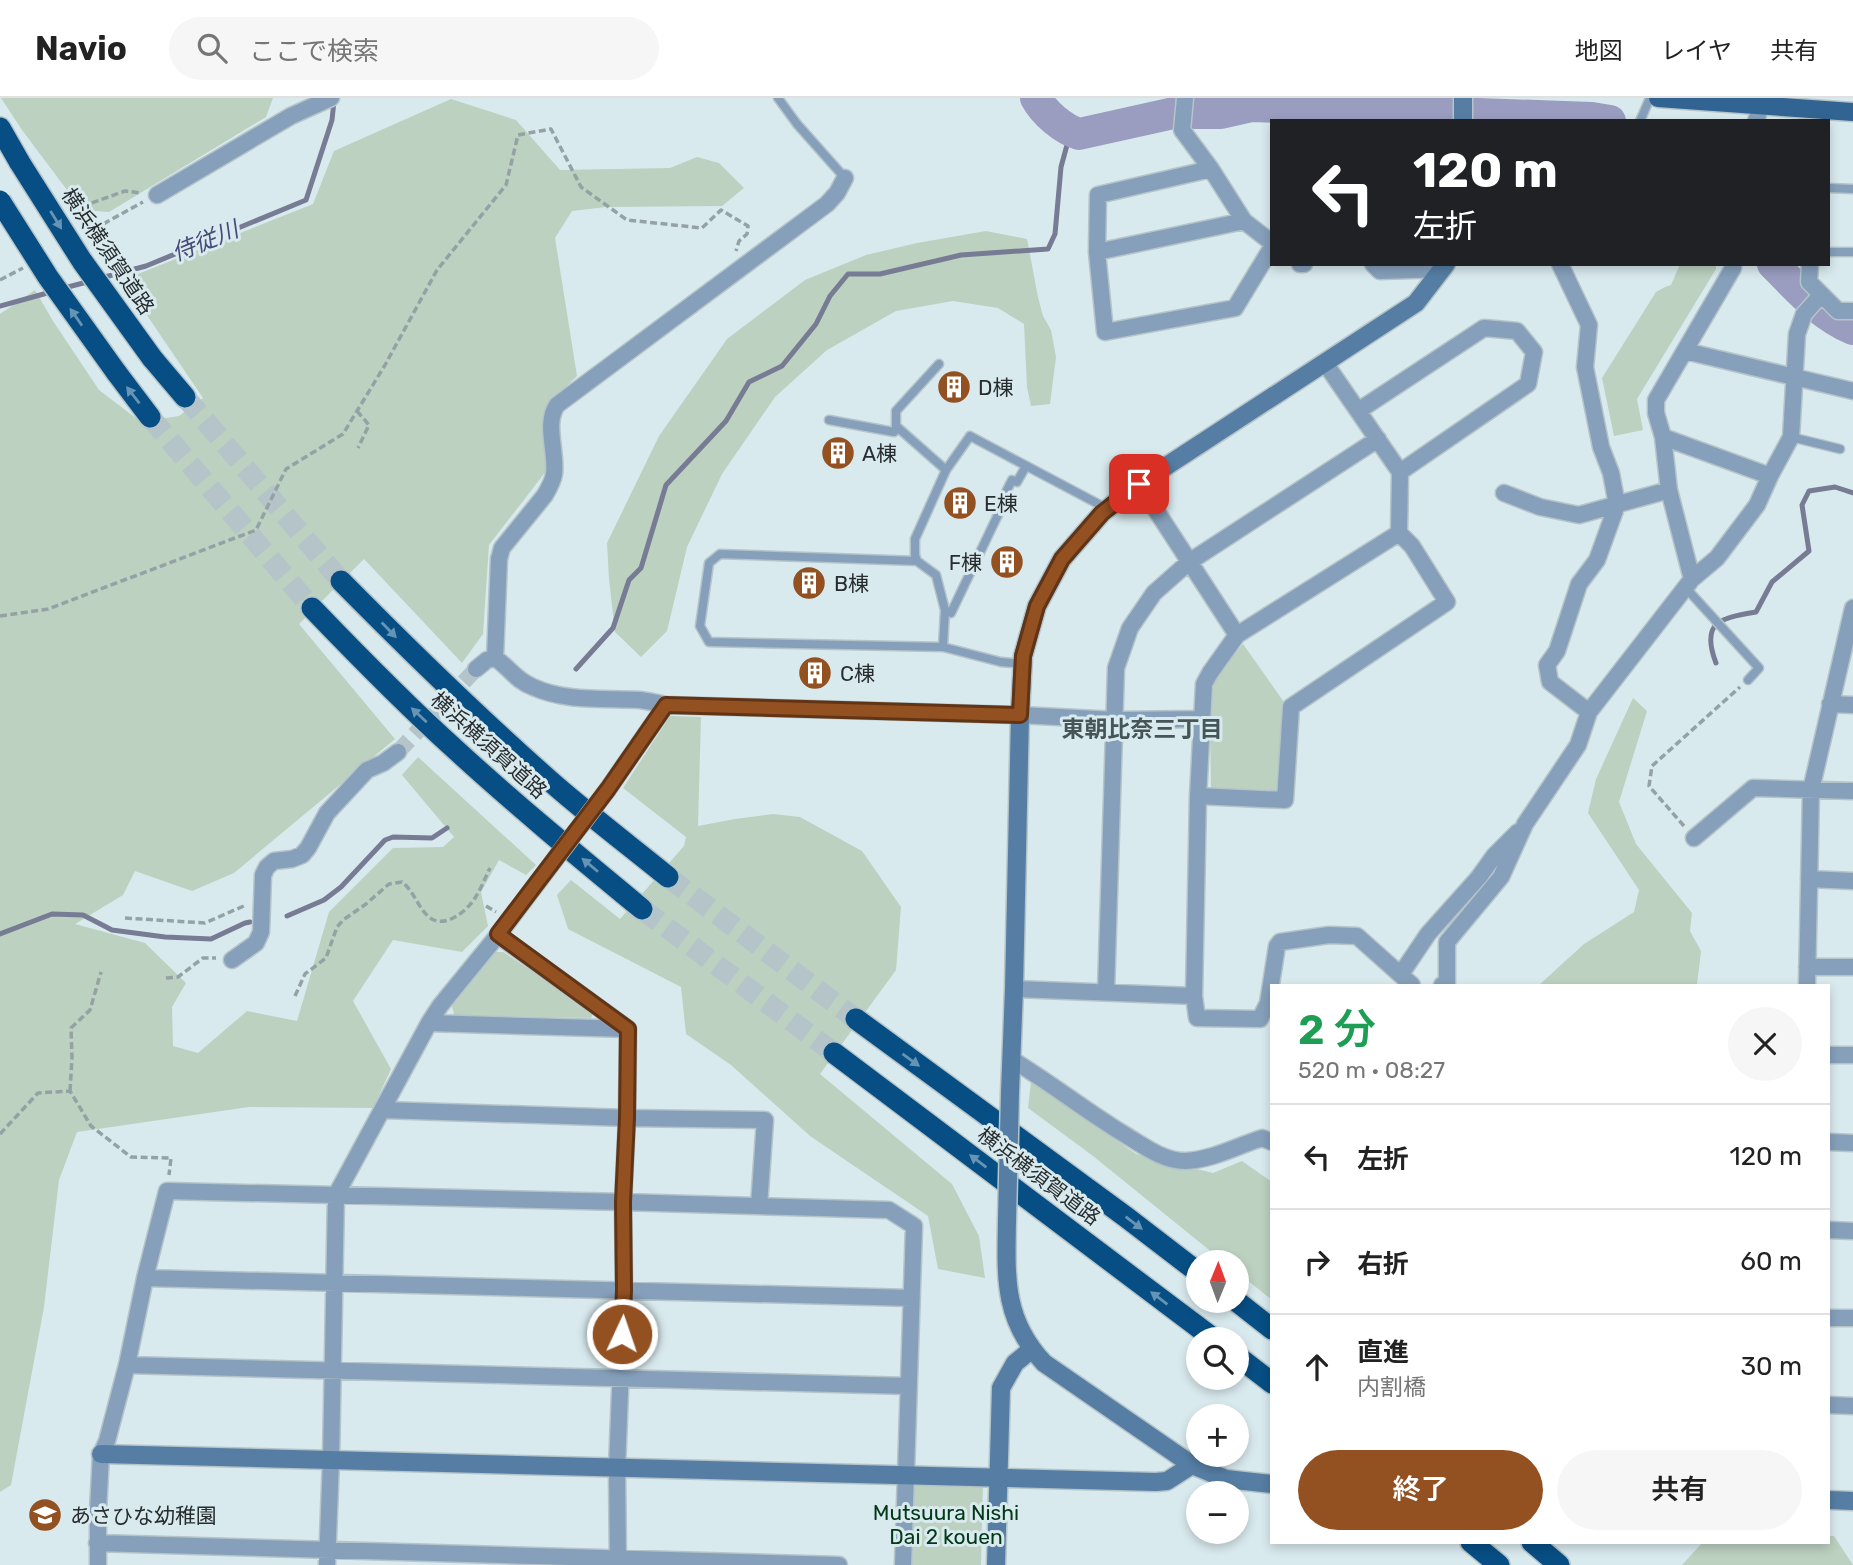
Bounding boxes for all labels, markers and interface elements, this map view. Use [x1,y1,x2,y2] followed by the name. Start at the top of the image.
[169,17,659,80] search box
[35,29,127,68] text: Navio
[193,29,231,67] icon: search
[249,36,379,67] text: ここで検索
[1575,37,1623,65] text: 地図
[1661,37,1732,65] text: レイヤ
[1770,37,1818,65] text: 共有
[1413,141,1558,199] text: 120 m
[1298,147,1389,238] icon: left
[57,183,159,319] street label: 横浜横須賀道路
[1413,207,1477,245] text: 左折
[50,211,63,230] one-way arrow
[168,214,245,267] water label: 侍従川
[69,308,83,326] one-way arrow
[935,368,973,406] building icon: D棟
[978,375,1013,400] place label: D棟
[125,386,140,404] one-way arrow
[819,434,857,472] building icon: A棟
[862,441,897,466] place label: A棟
[1109,454,1169,514] pin
[1120,465,1158,503] icon: arrive
[941,484,979,522] building icon: E棟
[984,491,1018,516] place label: E棟
[988,543,1026,581] building icon: F棟
[949,550,982,575] place label: F棟
[790,564,828,602] building icon: B棟
[834,571,869,596] place label: B棟
[381,621,397,638] one-way arrow
[796,654,834,692] building icon: C棟
[840,661,875,686] place label: C棟
[426,687,552,803] street label: 横浜横須賀道路
[411,708,428,724] one-way arrow
[1062,715,1223,743] district label: 東朝比奈三丁目
[581,858,598,873] one-way arrow
[1298,1005,1376,1055] text: 2 分
[1728,1007,1802,1081] button: close
[902,1052,920,1066] one-way arrow
[1298,1056,1445,1084] text: 520 m · 08:27
[973,1122,1105,1230] street label: 横浜横須賀道路
[1298,1138,1336,1176] icon: left
[1730,1141,1802,1172] text: 120 m
[1357,1144,1409,1175] text: 左折
[969,1154,987,1169] one-way arrow
[1124,1216,1142,1231] one-way arrow
[1298,1243,1336,1281] icon: right
[1740,1246,1802,1277] text: 60 m
[1357,1249,1409,1280] text: 右折
[1186,1250,1250,1312] north arrow
[1186,1250,1249,1544] map controls
[1151,1290,1169,1305] one-way arrow
[585,1297,659,1371] position arrow
[1186,1327,1249,1390] button: search
[1357,1337,1409,1368] text: 直進
[1298,1348,1336,1386] icon: ahead
[1740,1351,1802,1382] text: 30 m
[1357,1373,1426,1401] text: 内割橋
[1186,1404,1249,1467] button: +
[1298,1450,1543,1530] button: 終了
[1557,1450,1802,1530] button: 共有
[1186,1481,1249,1544] button: −
[26,1496,64,1534] school or university icon: あさひな幼稚園
[873,1500,1019,1549] park label: Mutsuura Nishi Dai 2 kouen
[70,1503,217,1528] place label: あさひな幼稚園

